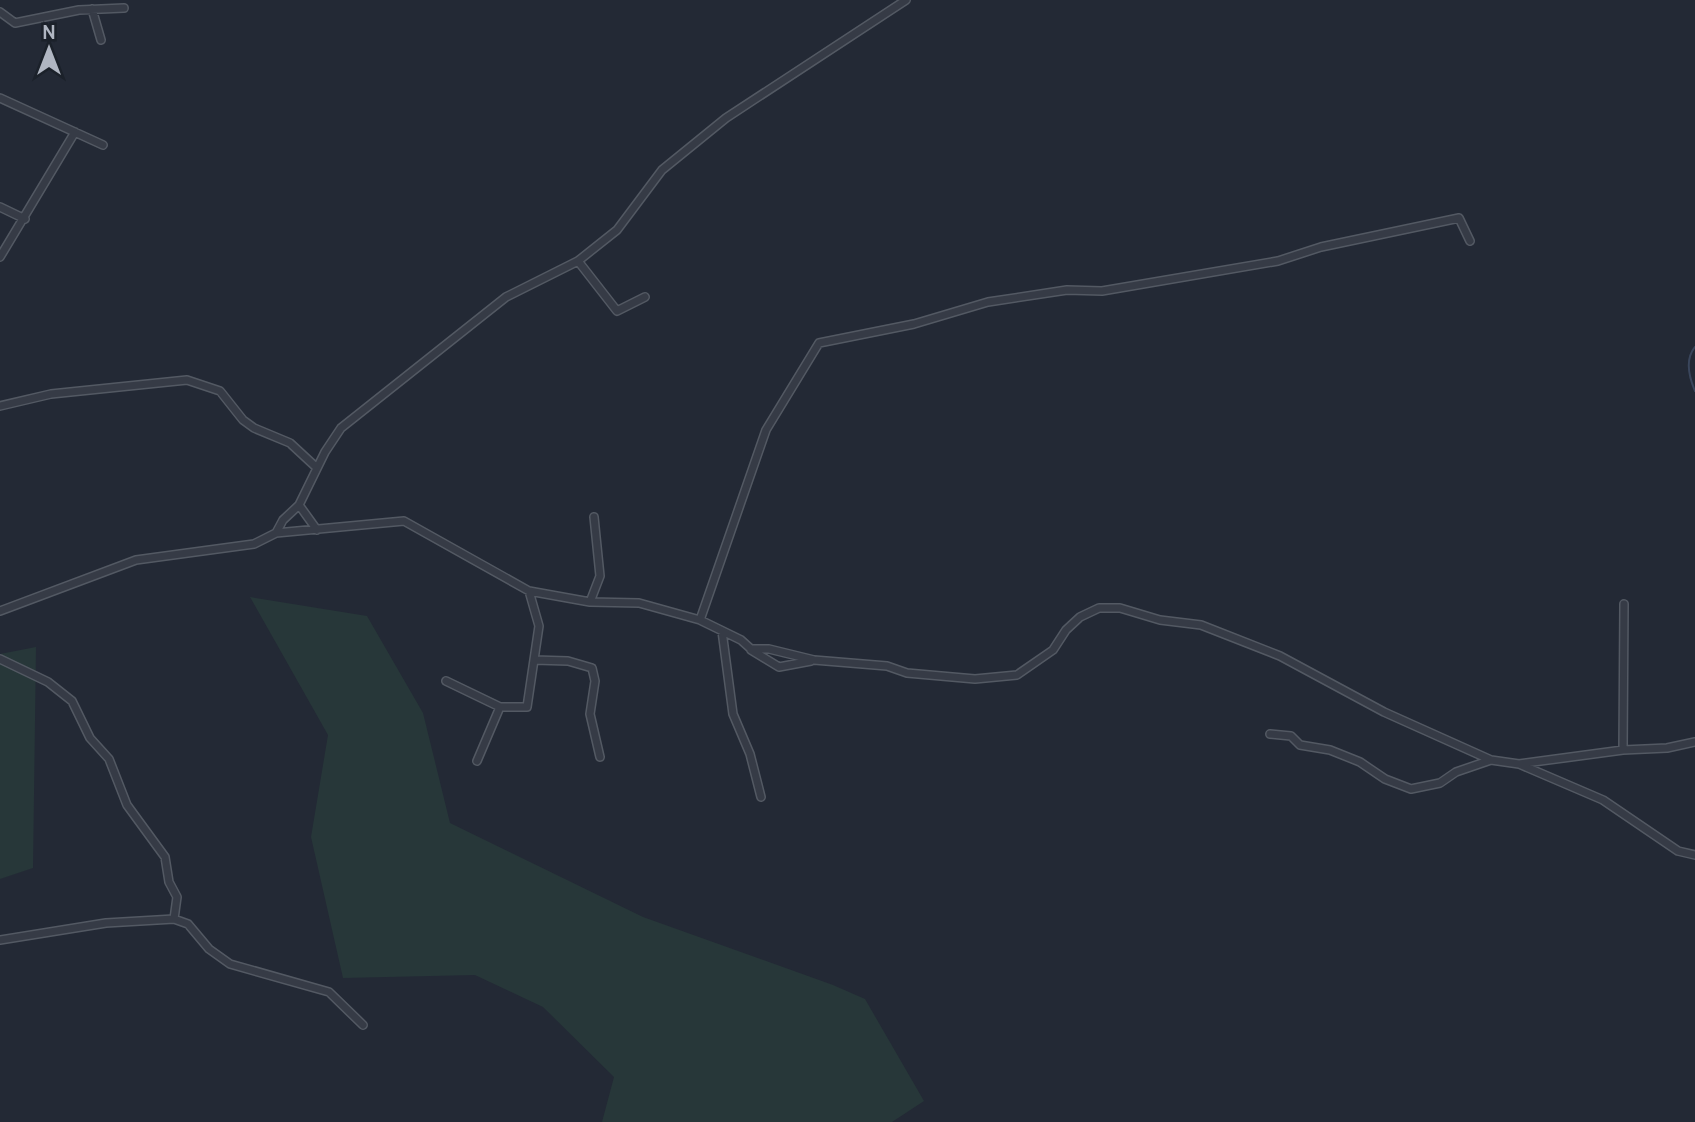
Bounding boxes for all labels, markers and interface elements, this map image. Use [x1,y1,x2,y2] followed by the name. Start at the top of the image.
[14,14,84,84] north arrow
[42,21,56,44] text: N

